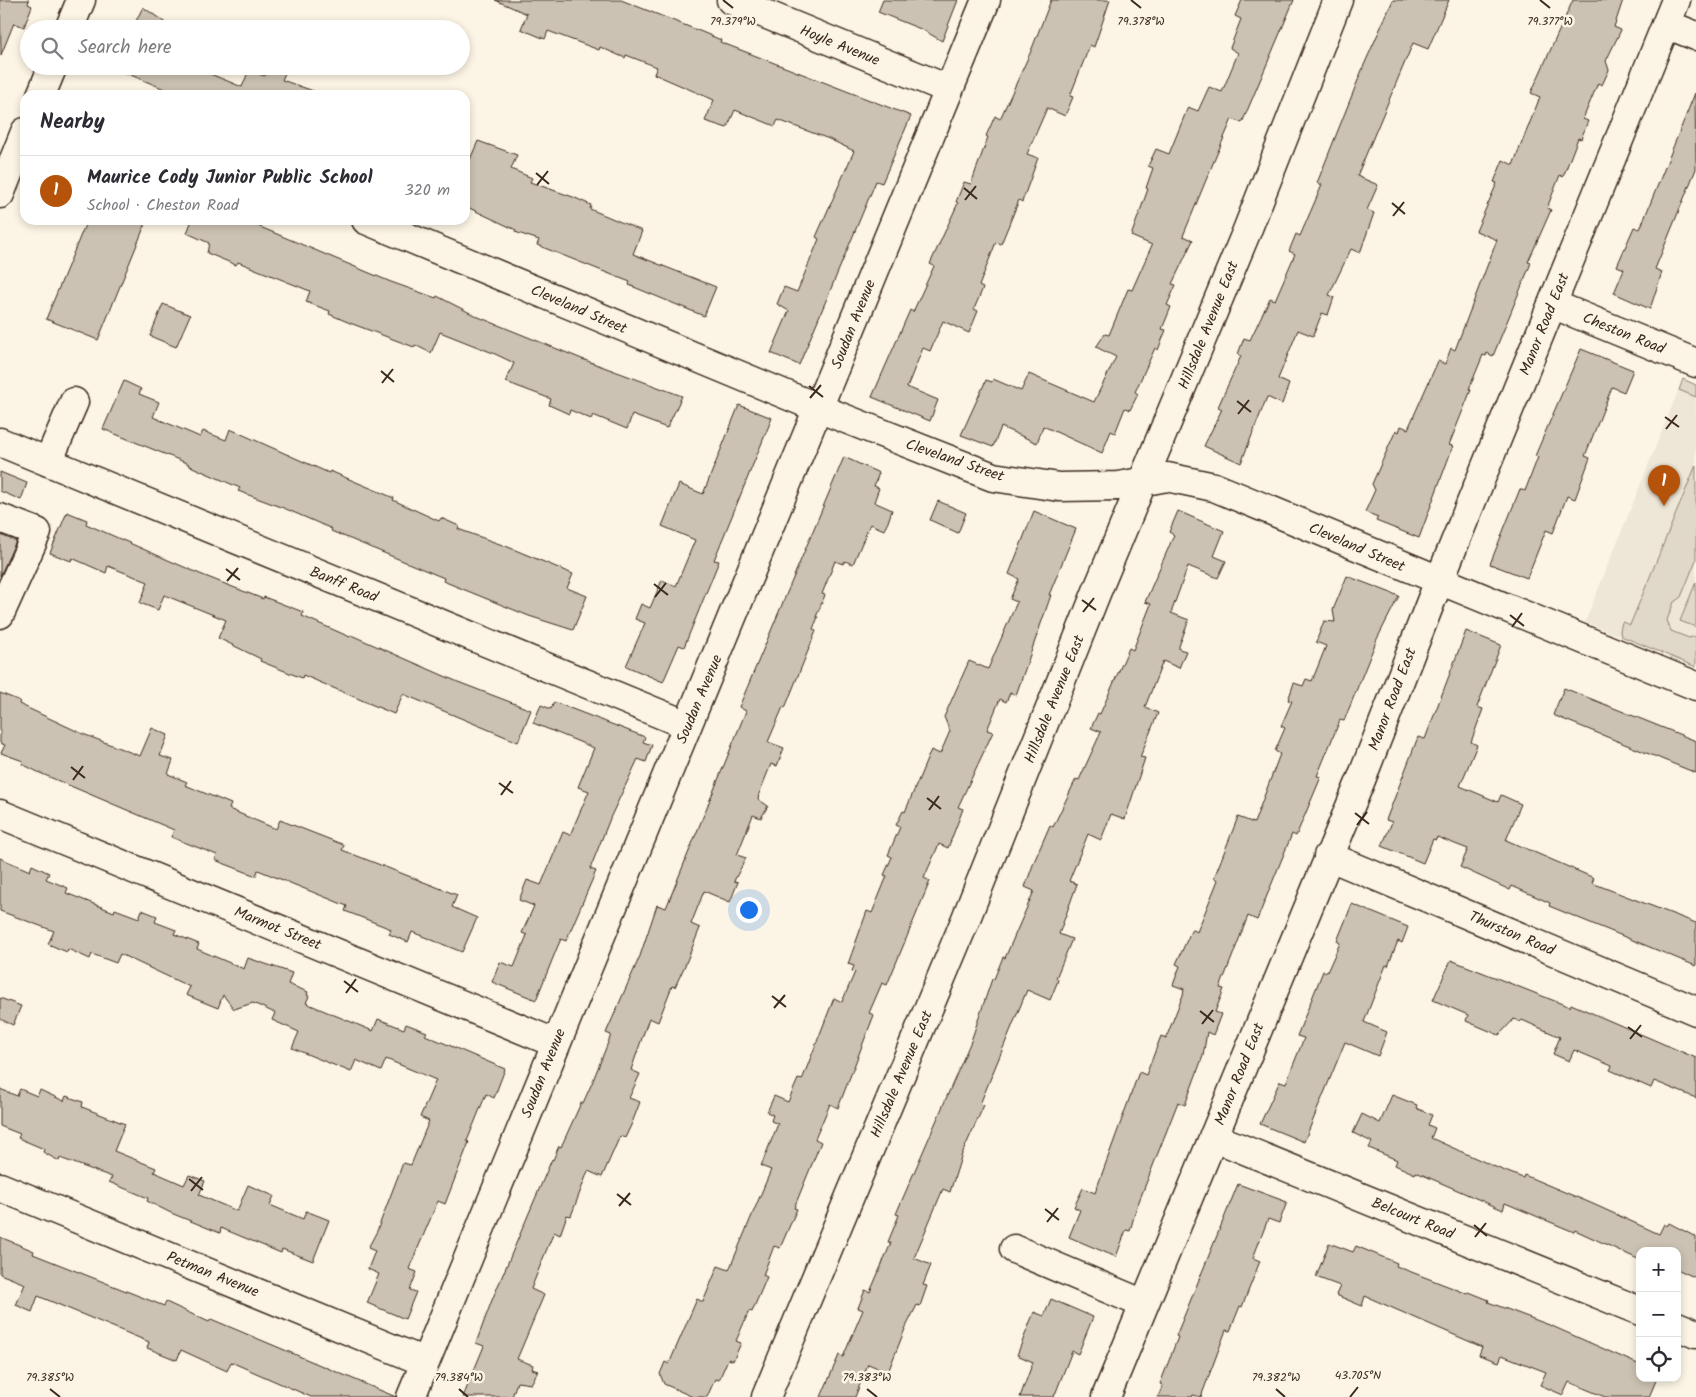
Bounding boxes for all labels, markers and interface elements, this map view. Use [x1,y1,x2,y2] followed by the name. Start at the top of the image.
[710,12,756,31] text: 79.379°W
[1117,12,1165,31] text: 79.378°W
[1527,12,1573,31] text: 79.377°W
[796,19,884,73] street label: Hoyle Avenue
[20,20,470,75] search box
[78,33,172,63] text: Search here
[38,34,66,62] icon: search
[40,106,105,139] text: Nearby
[87,163,373,193] text: Maurice Cody Junior Public School
[54,178,58,203] text: 1
[404,178,450,203] text: 320 m
[87,193,239,218] text: School · Cheston Road
[1172,257,1246,393] street label: Hillsdale Avenue East
[1513,269,1576,379] street label: Manor Road East
[825,276,883,373] street label: Soudan Avenue
[527,279,631,341] street label: Cleveland Street
[1579,307,1669,362] street label: Cheston Road
[902,433,1007,489] street label: Cleveland Street
[1648,465,1680,506] pin: 1
[1305,517,1409,579] street label: Cleveland Street
[306,560,382,610] street label: Banff Road
[1018,631,1092,767] street label: Hillsdale Avenue East
[1362,644,1424,754] street label: Manor Road East
[670,651,730,748] street label: Soudan Avenue
[736,897,762,923] your location
[230,900,325,957] street label: Marmot Street
[1465,905,1559,963] street label: Thurston Road
[864,1007,940,1142] street label: Hillsdale Avenue East
[1208,1019,1271,1129] street label: Manor Road East
[515,1025,573,1122] street label: Soudan Avenue
[1368,1191,1458,1247] street label: Belcourt Road
[163,1245,263,1304] street label: Petman Avenue
[1636,1247,1681,1382] map controls
[1636,1247,1681,1292] button: +
[1636,1292,1681,1337] button: −
[1636,1337,1681,1382] button: locate
[1335,1366,1381,1385] text: 43.705°N
[26,1368,74,1387] text: 79.385°W
[435,1368,483,1387] text: 79.384°W
[843,1368,891,1387] text: 79.383°W
[1252,1368,1300,1387] text: 79.382°W

